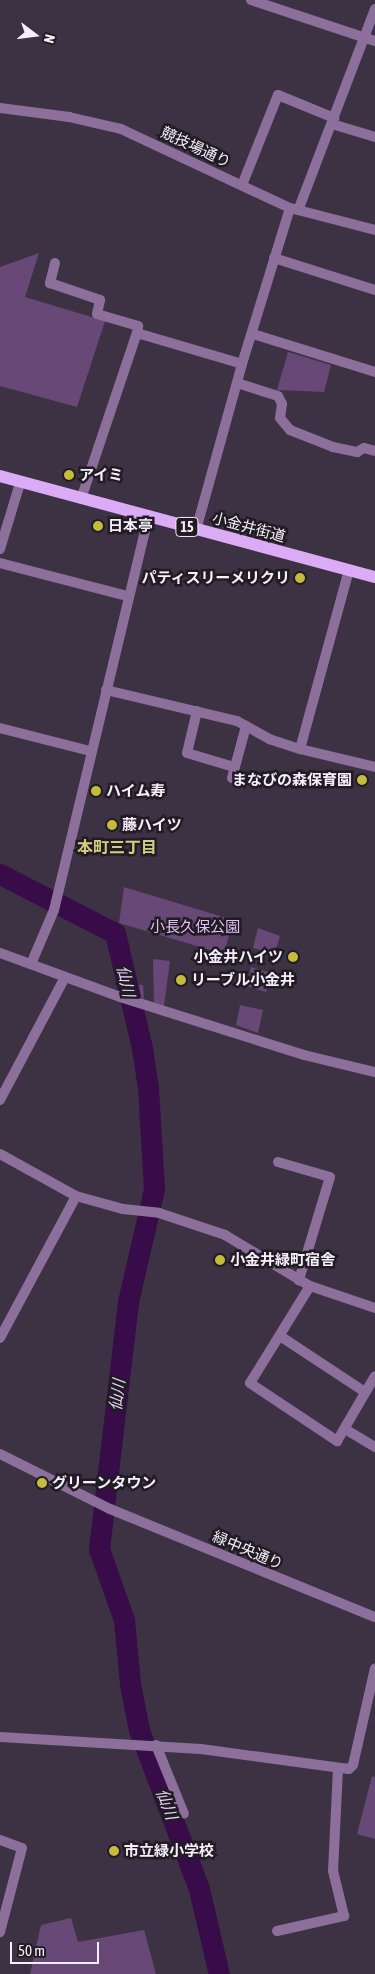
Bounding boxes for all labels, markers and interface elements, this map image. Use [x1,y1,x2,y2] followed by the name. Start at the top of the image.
[10,10,60,60] north arrow
[41,33,58,45] text: N
[158,123,234,171] street label: 競技場通り
[79,466,124,484] place label: アイミ
[63,469,75,481] marker: アイミ
[210,509,288,545] street label: 小金井街道
[174,516,200,538] road number: 15
[108,517,153,535] place label: 日本亭
[92,520,104,532] marker: 日本亭
[140,569,290,587] place label: パティスリーメリクリ
[294,572,306,584] marker: パティスリーメリクリ
[232,771,352,789] place label: まなびの森保育園
[356,774,368,786] marker: まなびの森保育園
[106,782,166,800] place label: ハイム寿
[90,785,102,797] marker: ハイム寿
[122,816,182,834] place label: 藤ハイツ
[106,819,118,831] marker: 藤ハイツ
[77,837,157,857] district label: 本町三丁目
[150,918,240,936] park label: 小長久保公園
[193,948,283,966] place label: 小金井ハイツ
[287,951,299,963] marker: 小金井ハイツ
[113,963,139,999] water label: 仙川
[191,971,296,989] place label: リーブル小金井
[175,974,187,986] marker: リーブル小金井
[230,1251,335,1269] place label: 小金井緑町宿舎
[214,1254,226,1266] marker: 小金井緑町宿舎
[106,1378,128,1412] water label: 仙川
[52,1474,157,1492] place label: グリーンタウン
[36,1477,48,1489] marker: グリーンタウン
[210,1527,286,1573] street label: 緑中央通り
[152,1786,182,1822] water label: 仙川
[124,1842,214,1860] place label: 市立緑小学校
[108,1845,120,1857] marker: 市立緑小学校
[12,1932,101,1964] scale bar
[18,1942,45,1959] text: 50 m

